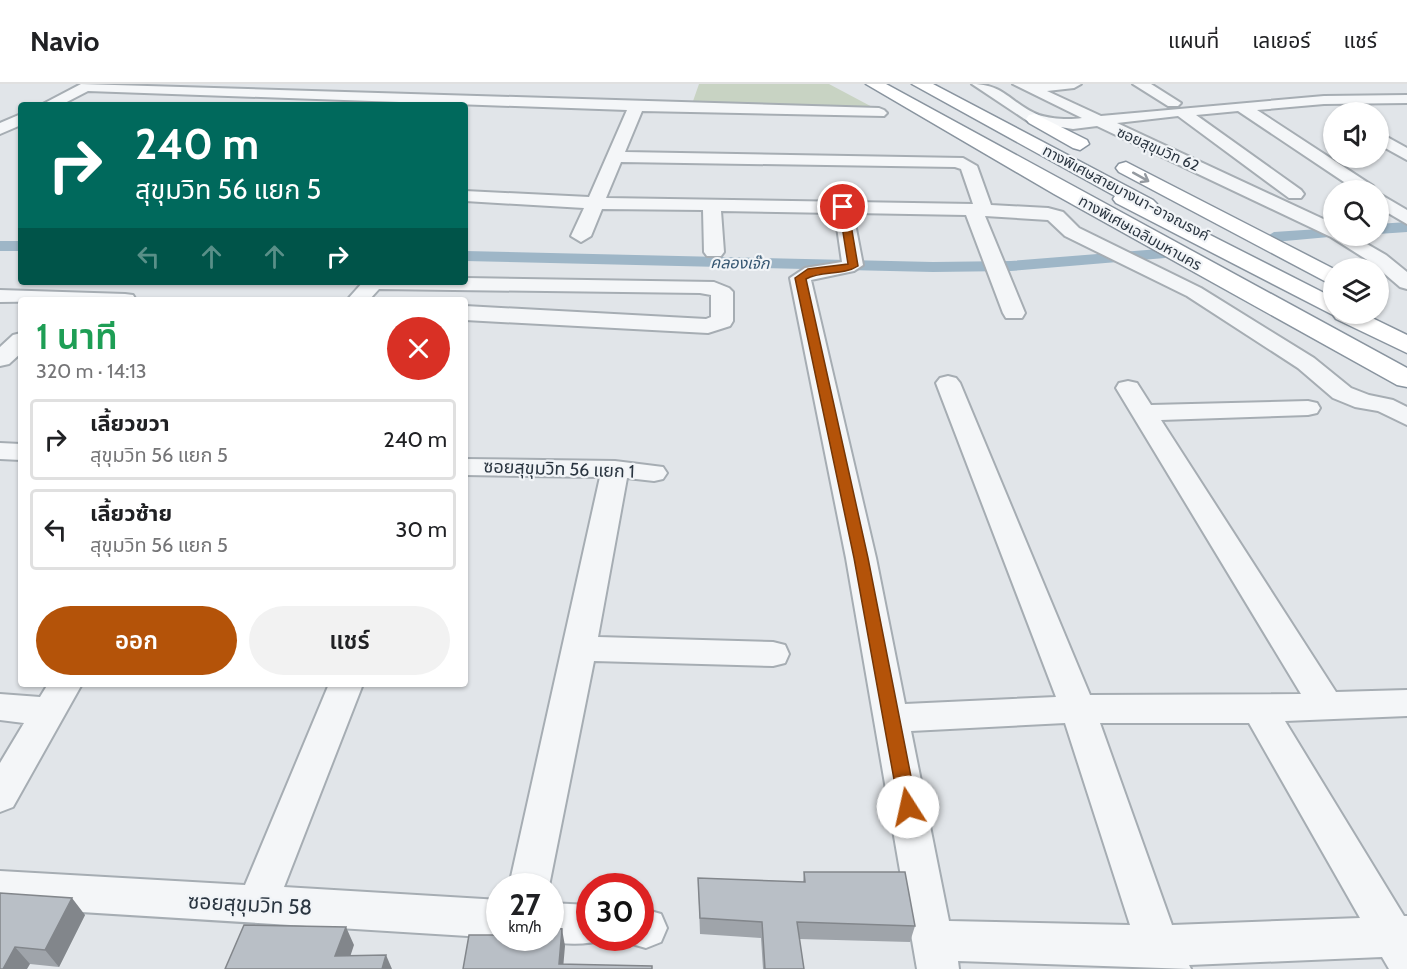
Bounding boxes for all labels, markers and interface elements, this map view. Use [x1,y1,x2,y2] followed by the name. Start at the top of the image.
[30,24,100,58] text: Navio
[1168,28,1219,53] text: แผนที่
[1252,28,1311,53] text: เลเยอร์
[1344,28,1377,53] text: แชร์
[1323,102,1389,324] map controls
[1323,102,1389,168] button: sound
[135,118,259,170] text: 240 m
[1114,123,1202,175] street label: ซอยสุขุมวิท 62
[36,126,114,204] icon: right
[1040,141,1212,245] street label: ทางพิเศษสายบางนา-อาจณรงค์
[1132,171,1149,183] one-way arrow
[135,173,321,206] text: สุขุมวิท 56 แยก 5
[1323,180,1389,246] button: search
[817,181,868,232] pin
[826,190,859,223] icon: arrive
[1075,192,1205,274] street label: ทางพิเศษเฉลิมมหานคร
[132,240,165,273] icon: left
[195,240,228,273] icon: ahead
[258,240,291,273] icon: ahead
[321,240,354,273] icon: right
[710,253,771,273] water label: คลองเจ๊ก
[1323,258,1389,324] button: layers
[36,314,118,358] text: 1 นาที
[387,317,450,380] button: close
[36,359,147,383] text: 320 m · 14:13
[90,410,170,437] text: เลี้ยวขวา
[39,423,72,456] icon: right
[383,426,447,453] text: 240 m
[90,443,228,467] text: สุขุมวิท 56 แยก 5
[483,455,635,483] street label: ซอยสุขุมวิท 56 แยก 1
[90,500,172,527] text: เลี้ยวซ้าย
[39,513,72,546] icon: left
[395,516,447,543] text: 30 m
[90,533,228,557] text: สุขุมวิท 56 แยก 5
[36,606,237,675] button: ออก
[249,606,450,675] button: แชร์
[876,775,940,839] position arrow
[576,873,654,951] speed limit sign: 30
[509,886,541,923] text: 27
[187,888,313,921] street label: ซอยสุขุมวิท 58
[509,918,541,936] text: km/h

